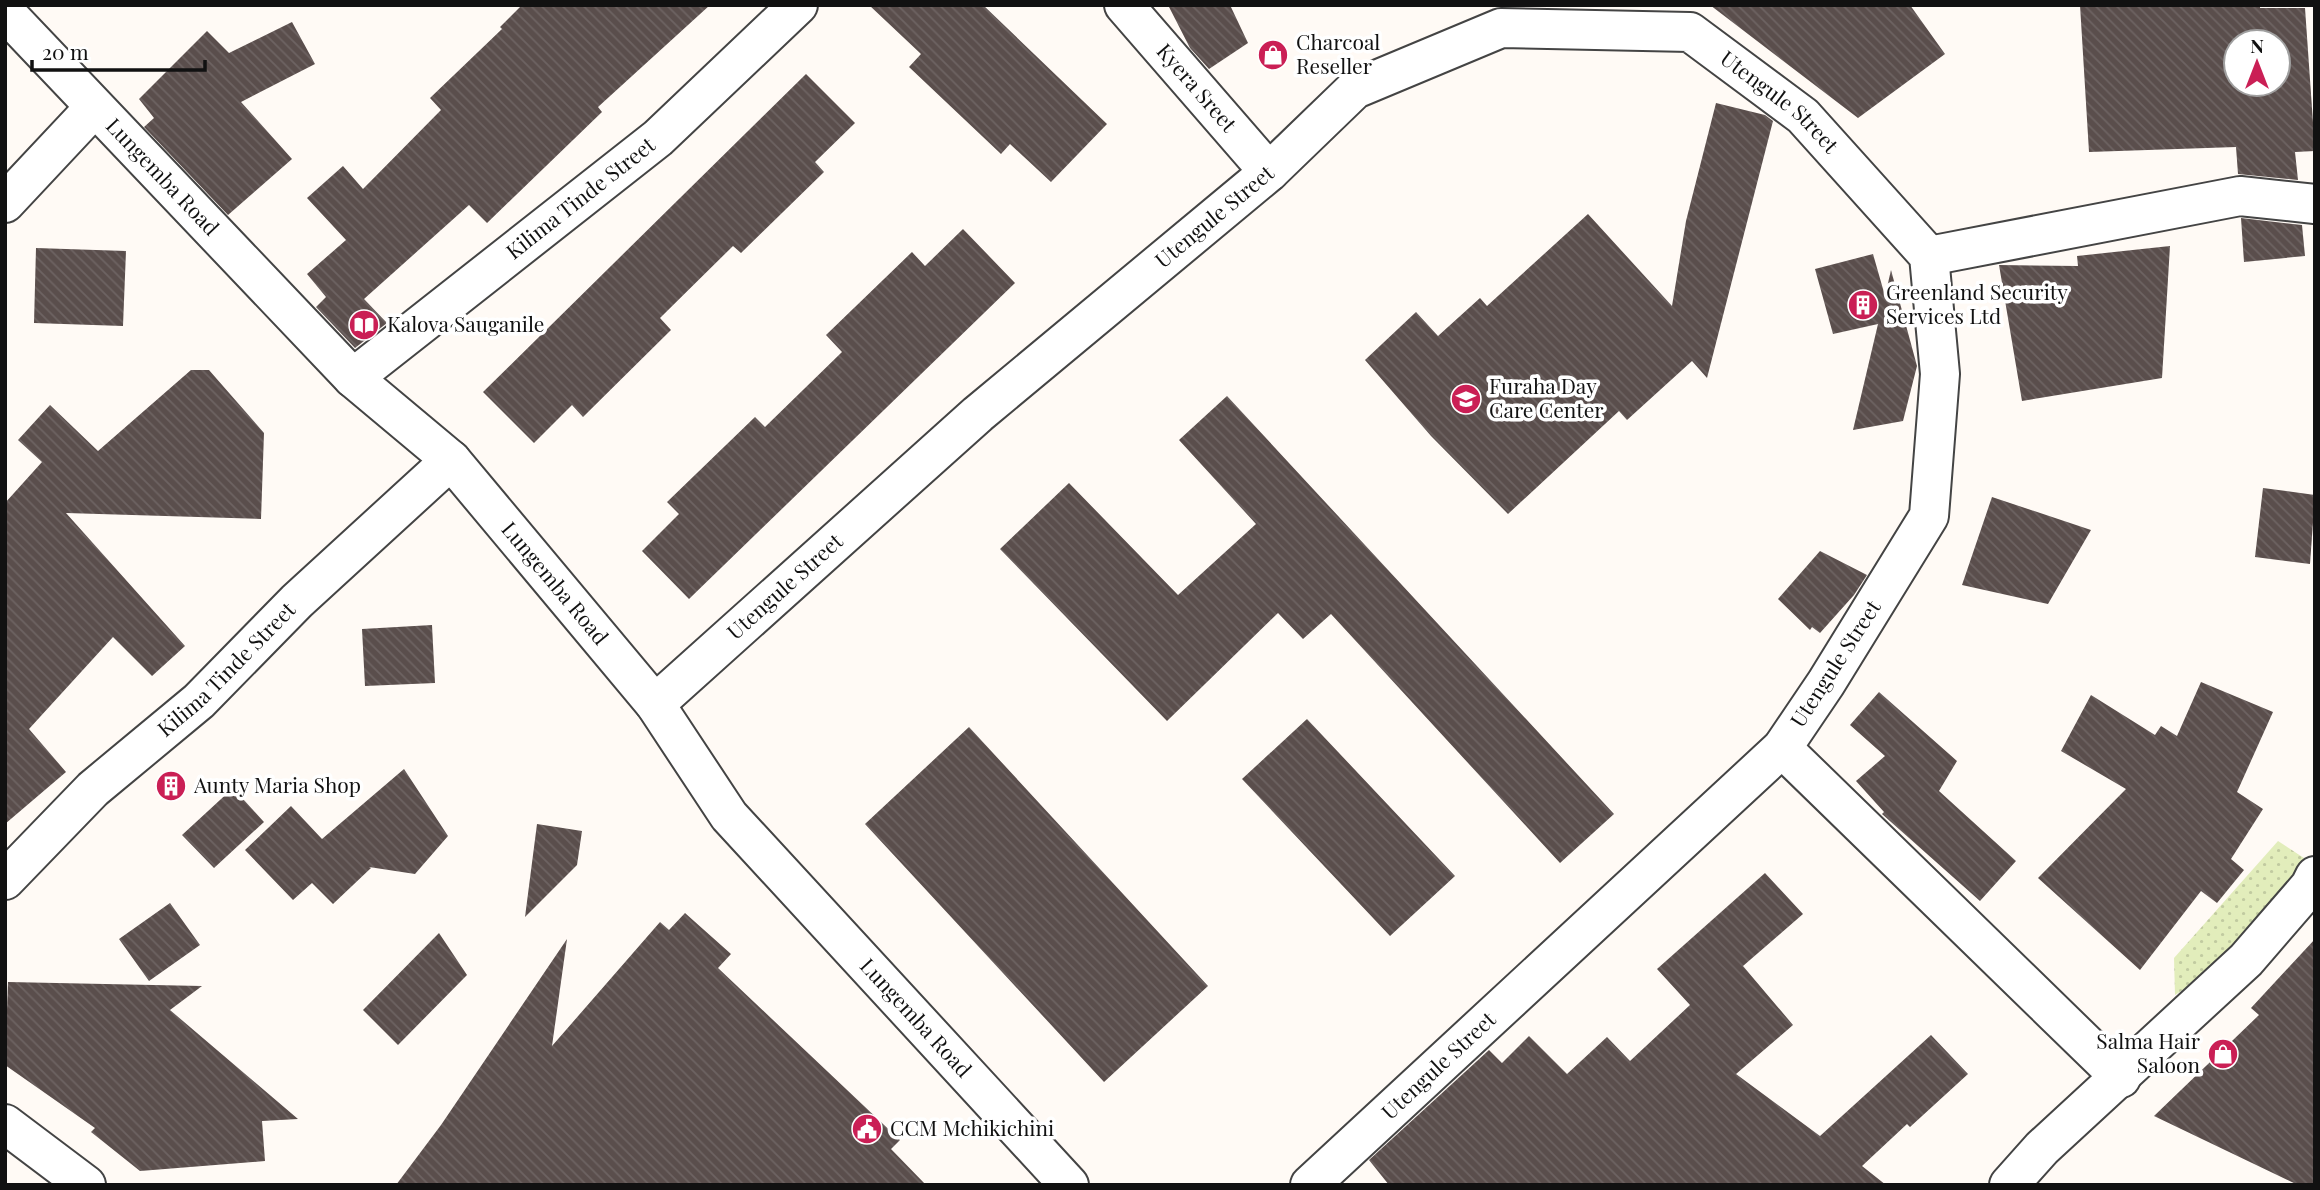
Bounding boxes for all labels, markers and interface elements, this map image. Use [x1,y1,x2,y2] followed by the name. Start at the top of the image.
[1296,27,1380,79] place label: Charcoal Reseller
[32,28,205,72] scale bar
[2222,28,2292,98] north arrow
[2250,32,2264,58] text: N
[42,37,89,65] text: 20 m
[1151,37,1244,137] street label: Kyera Sreet
[1256,38,1290,72] shop icon: Charcoal Reseller
[1715,43,1846,159] street label: Utengule Street
[101,111,226,241] street label: Lungemba Road
[500,129,660,264] street label: Kilima Tinde Street
[1148,158,1279,273] street label: Utengule Street
[1886,277,2068,329] place label: Greenland Security Services Ltd
[1846,288,1880,322] building icon: Greenland Security Services Ltd
[347,308,381,342] library icon: Kalova Sauganile
[387,309,544,337] place label: Kalova Sauganile
[1489,371,1604,423] place label: Furaha Day Care Center
[1449,382,1483,416] school or university icon: Furaha Day Care Center
[496,515,615,650] street label: Lungemba Road
[720,526,848,645] street label: Utengule Street
[1783,594,1886,732] street label: Utengule Street
[151,595,301,742] street label: Kilima Tinde Street
[154,769,188,803] building icon: Aunty Maria Shop
[193,770,361,798] place label: Aunty Maria Shop
[855,951,979,1082] street label: Lungemba Road
[1375,1004,1501,1125] street label: Utengule Street
[2096,1026,2201,1078] place label: Salma Hair Saloon
[2206,1037,2240,1071] shop icon: Salma Hair Saloon
[850,1112,884,1146] public building icon: CCM Mchikichini
[890,1113,1054,1141] place label: CCM Mchikichini

